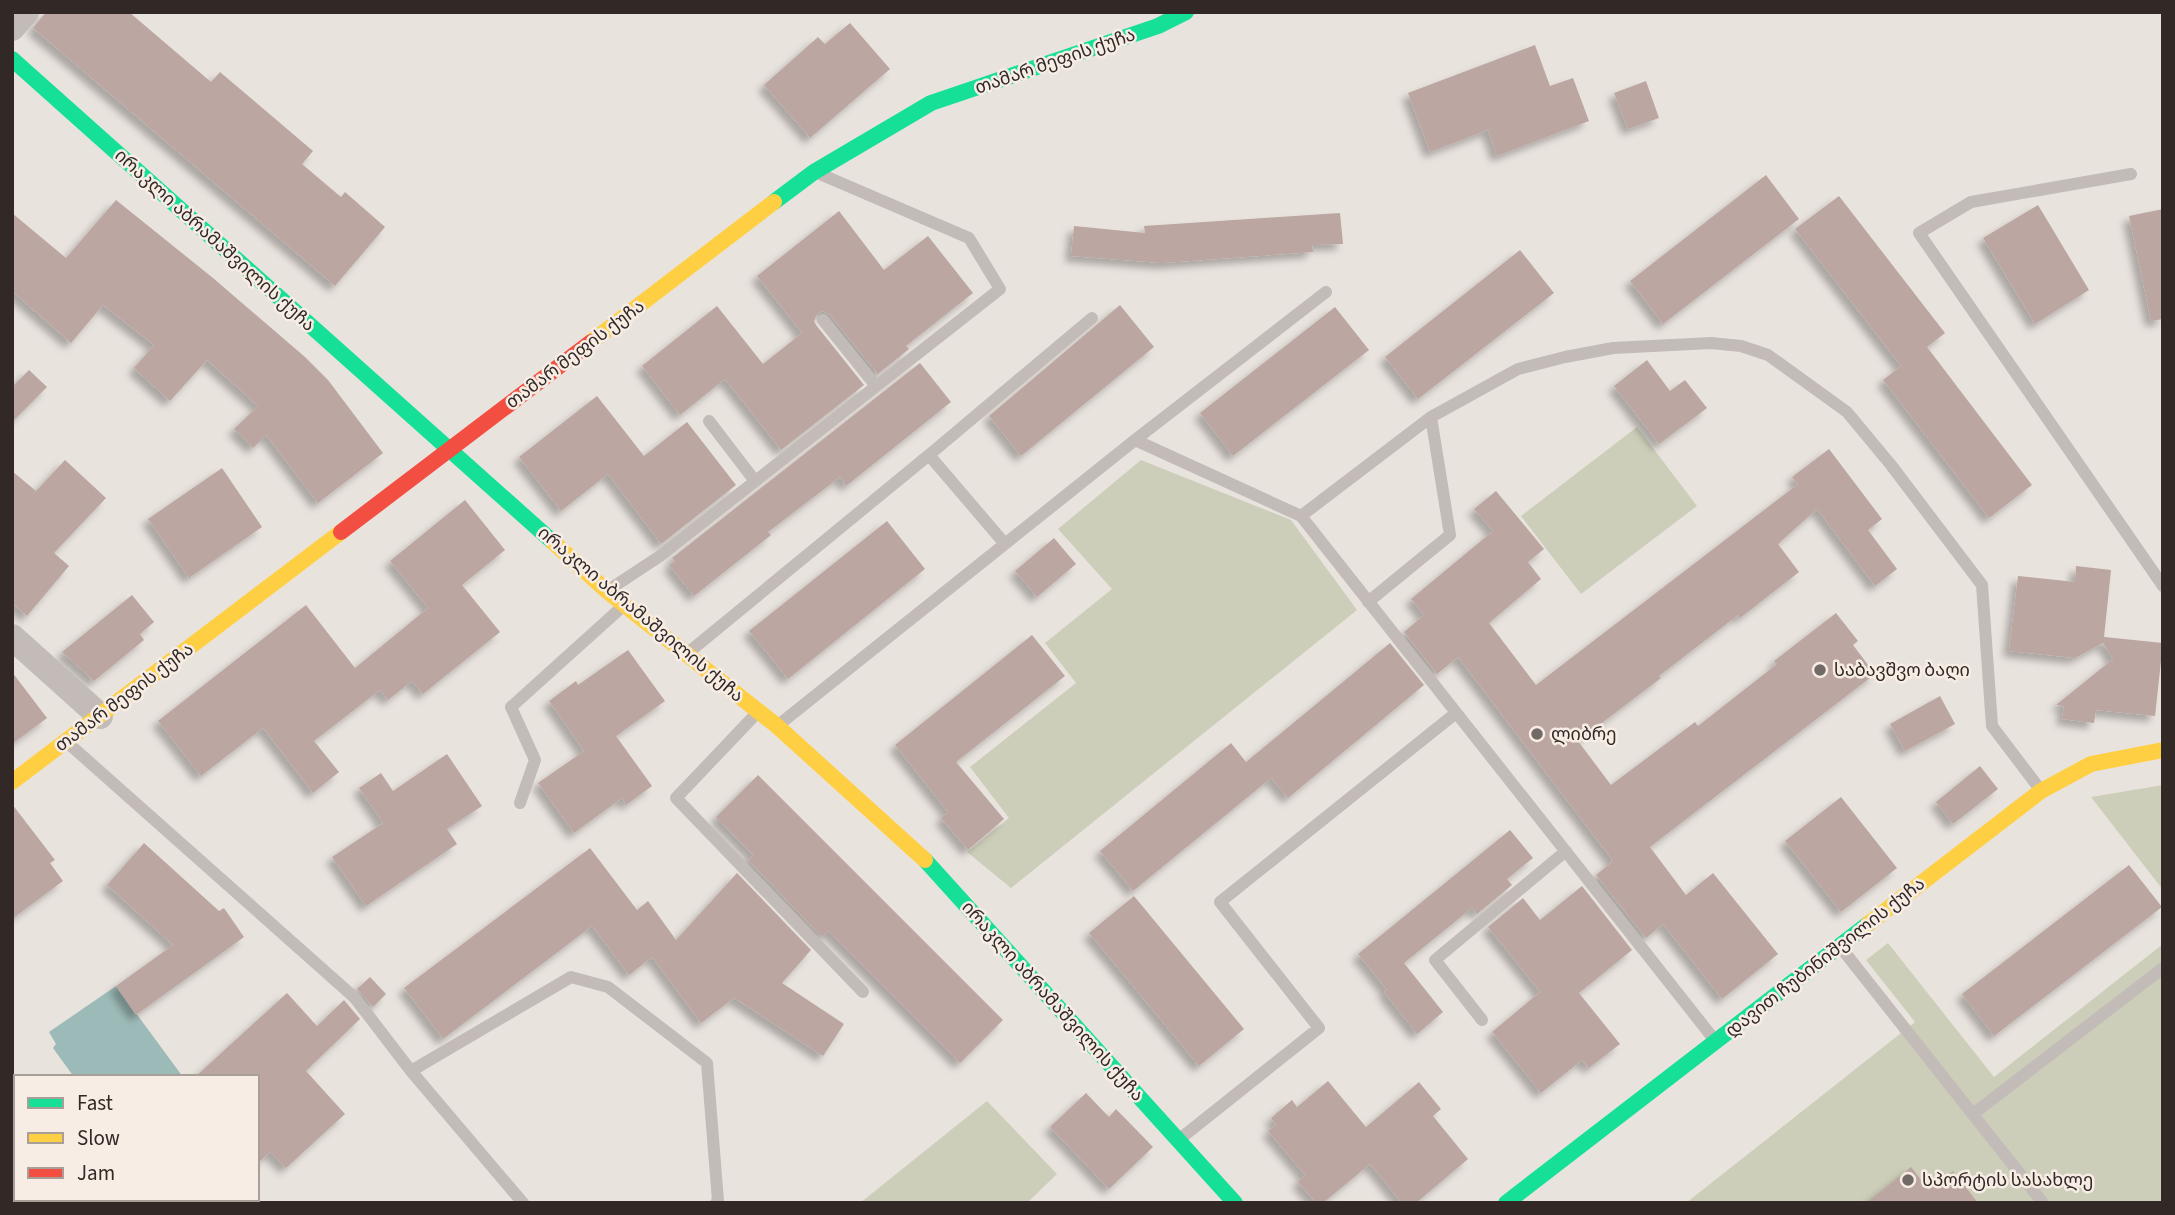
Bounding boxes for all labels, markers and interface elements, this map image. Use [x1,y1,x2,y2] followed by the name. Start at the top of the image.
[972,22,1139,101] street label: თამარ მეფის ქუჩა
[109,143,320,337] street label: ირაკლი აბრამაშვილის ქუჩა
[501,294,650,415] street label: თამარ მეფის ქუჩა
[532,521,749,708] street label: ირაკლი აბრამაშვილის ქუჩა
[50,637,199,758] street label: თამარ მეფის ქუჩა
[1834,658,1970,683] place label: საბავშვო ბაღი
[1812,662,1828,678] marker: საბავშვო ბაღი
[1551,722,1617,747] place label: ლიბრე
[1529,726,1545,742] marker: ლიბრე
[1720,871,1930,1043] street label: დავით ჩუბინიშვილის ქუჩა
[956,896,1150,1107] street label: ირაკლი აბრამაშვილის ქუჩა
[14,1075,259,1201] legend
[77,1088,113,1118] text: Fast
[77,1123,120,1153] text: Slow
[77,1158,115,1188] text: Jam
[1922,1168,2093,1193] place label: სპორტის სასახლე
[1900,1172,1916,1188] marker: სპორტის სასახლე

